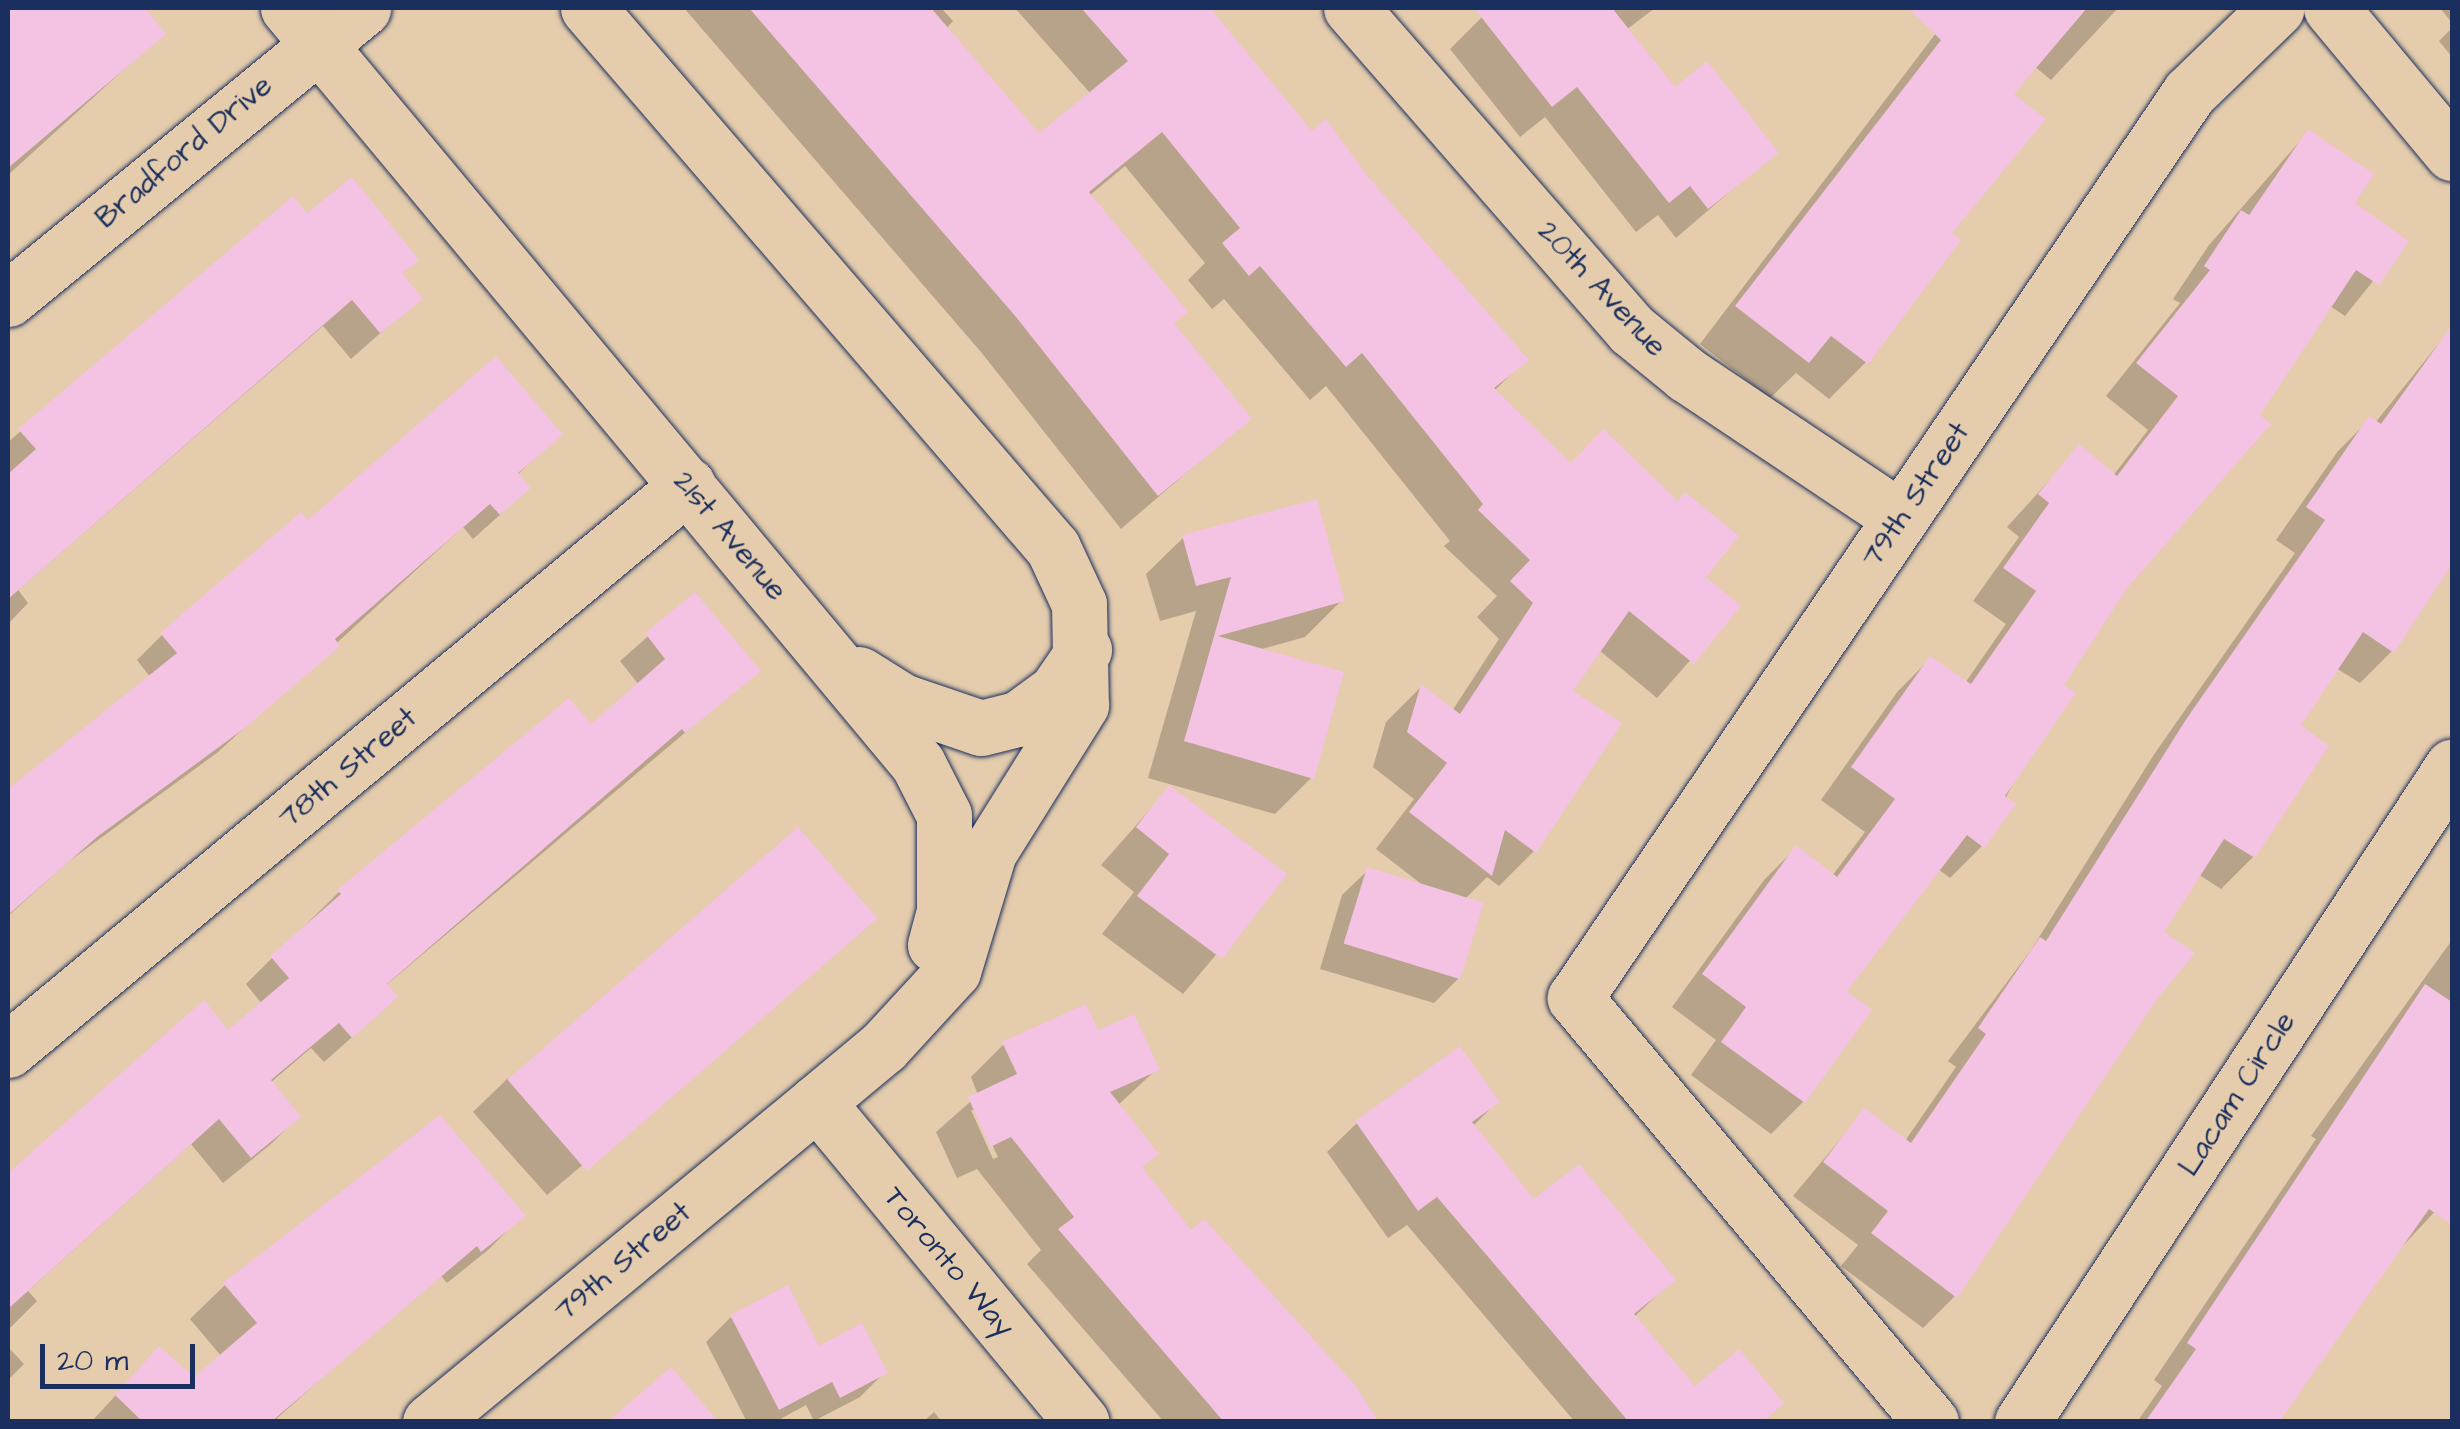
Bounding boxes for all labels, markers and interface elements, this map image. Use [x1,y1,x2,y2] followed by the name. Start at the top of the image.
[88,68,280,236] street label: Bradford Drive
[1530,214,1674,364] street label: 20th Avenue
[1854,416,1978,574] street label: 79th Street
[666,464,794,608] street label: 21st Avenue
[272,700,424,836] street label: 78th Street
[2171,1005,2303,1183] street label: Lacam Circle
[876,1180,1022,1344] street label: Toronto Way
[547,1195,699,1329] street label: 79th Street
[45,1324,200,1386] scale bar
[57,1340,128,1382] text: 20 m

